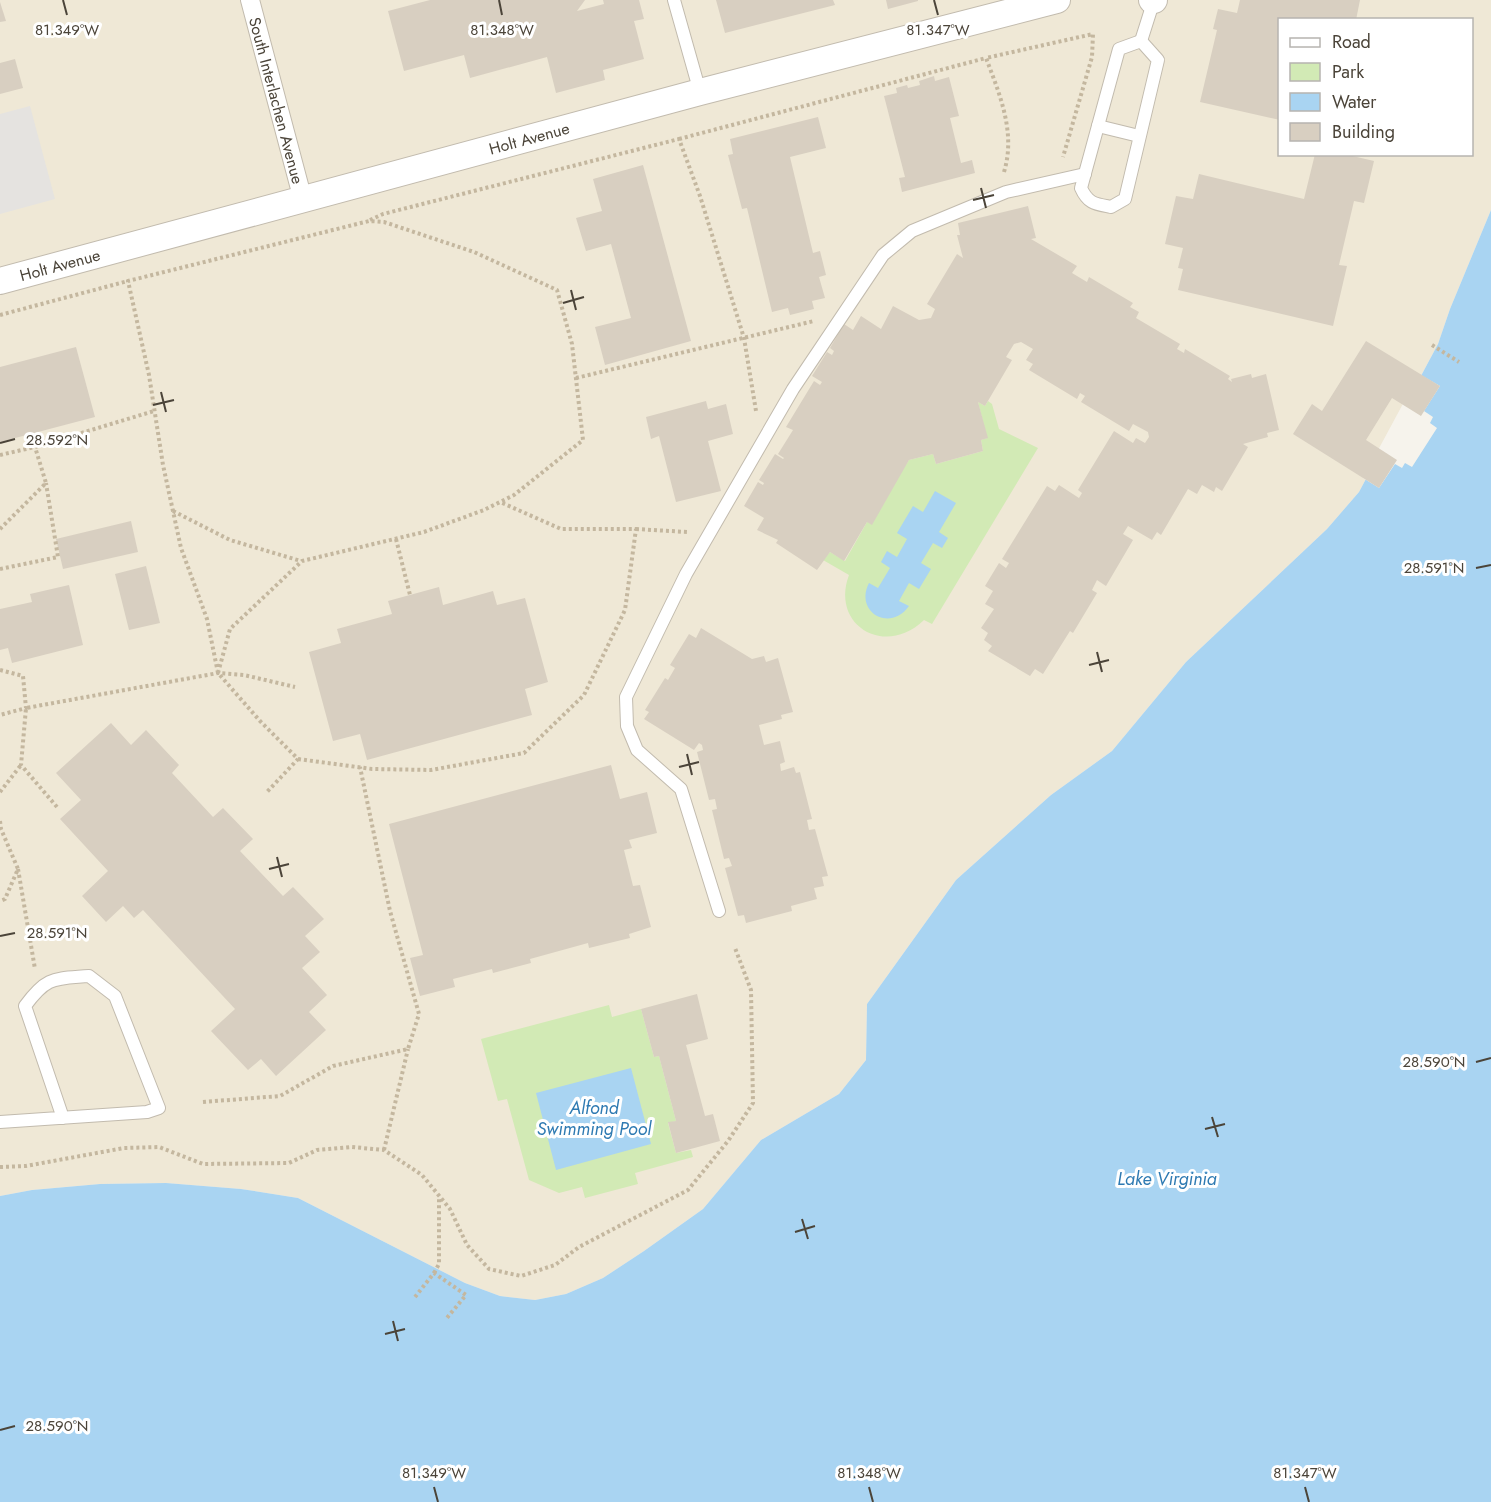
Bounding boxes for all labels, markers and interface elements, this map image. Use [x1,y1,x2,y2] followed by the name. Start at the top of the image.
[244,15,310,186] street label: South Interlachen Avenue
[1278,18,1473,156] legend
[35,19,99,41] text: 81.349°W
[470,19,534,41] text: 81.348°W
[906,19,970,41] text: 81.347°W
[1332,29,1371,55] text: Road
[1332,59,1364,85] text: Park
[1332,89,1377,115] text: Water
[486,116,572,160] street label: Holt Avenue
[1332,119,1395,145] text: Building
[17,243,103,287] street label: Holt Avenue
[26,429,88,451] text: 28.592°N
[1404,557,1464,579] text: 28.591°N
[27,922,87,944] text: 28.591°N
[1403,1051,1465,1073] text: 28.590°N
[537,1095,652,1142] water label: Alfond Swimming Pool
[1117,1166,1217,1192] water label: Lake Virginia
[26,1415,88,1437] text: 28.590°N
[402,1462,466,1484] text: 81.349°W
[837,1462,901,1484] text: 81.348°W
[1273,1462,1337,1484] text: 81.347°W

